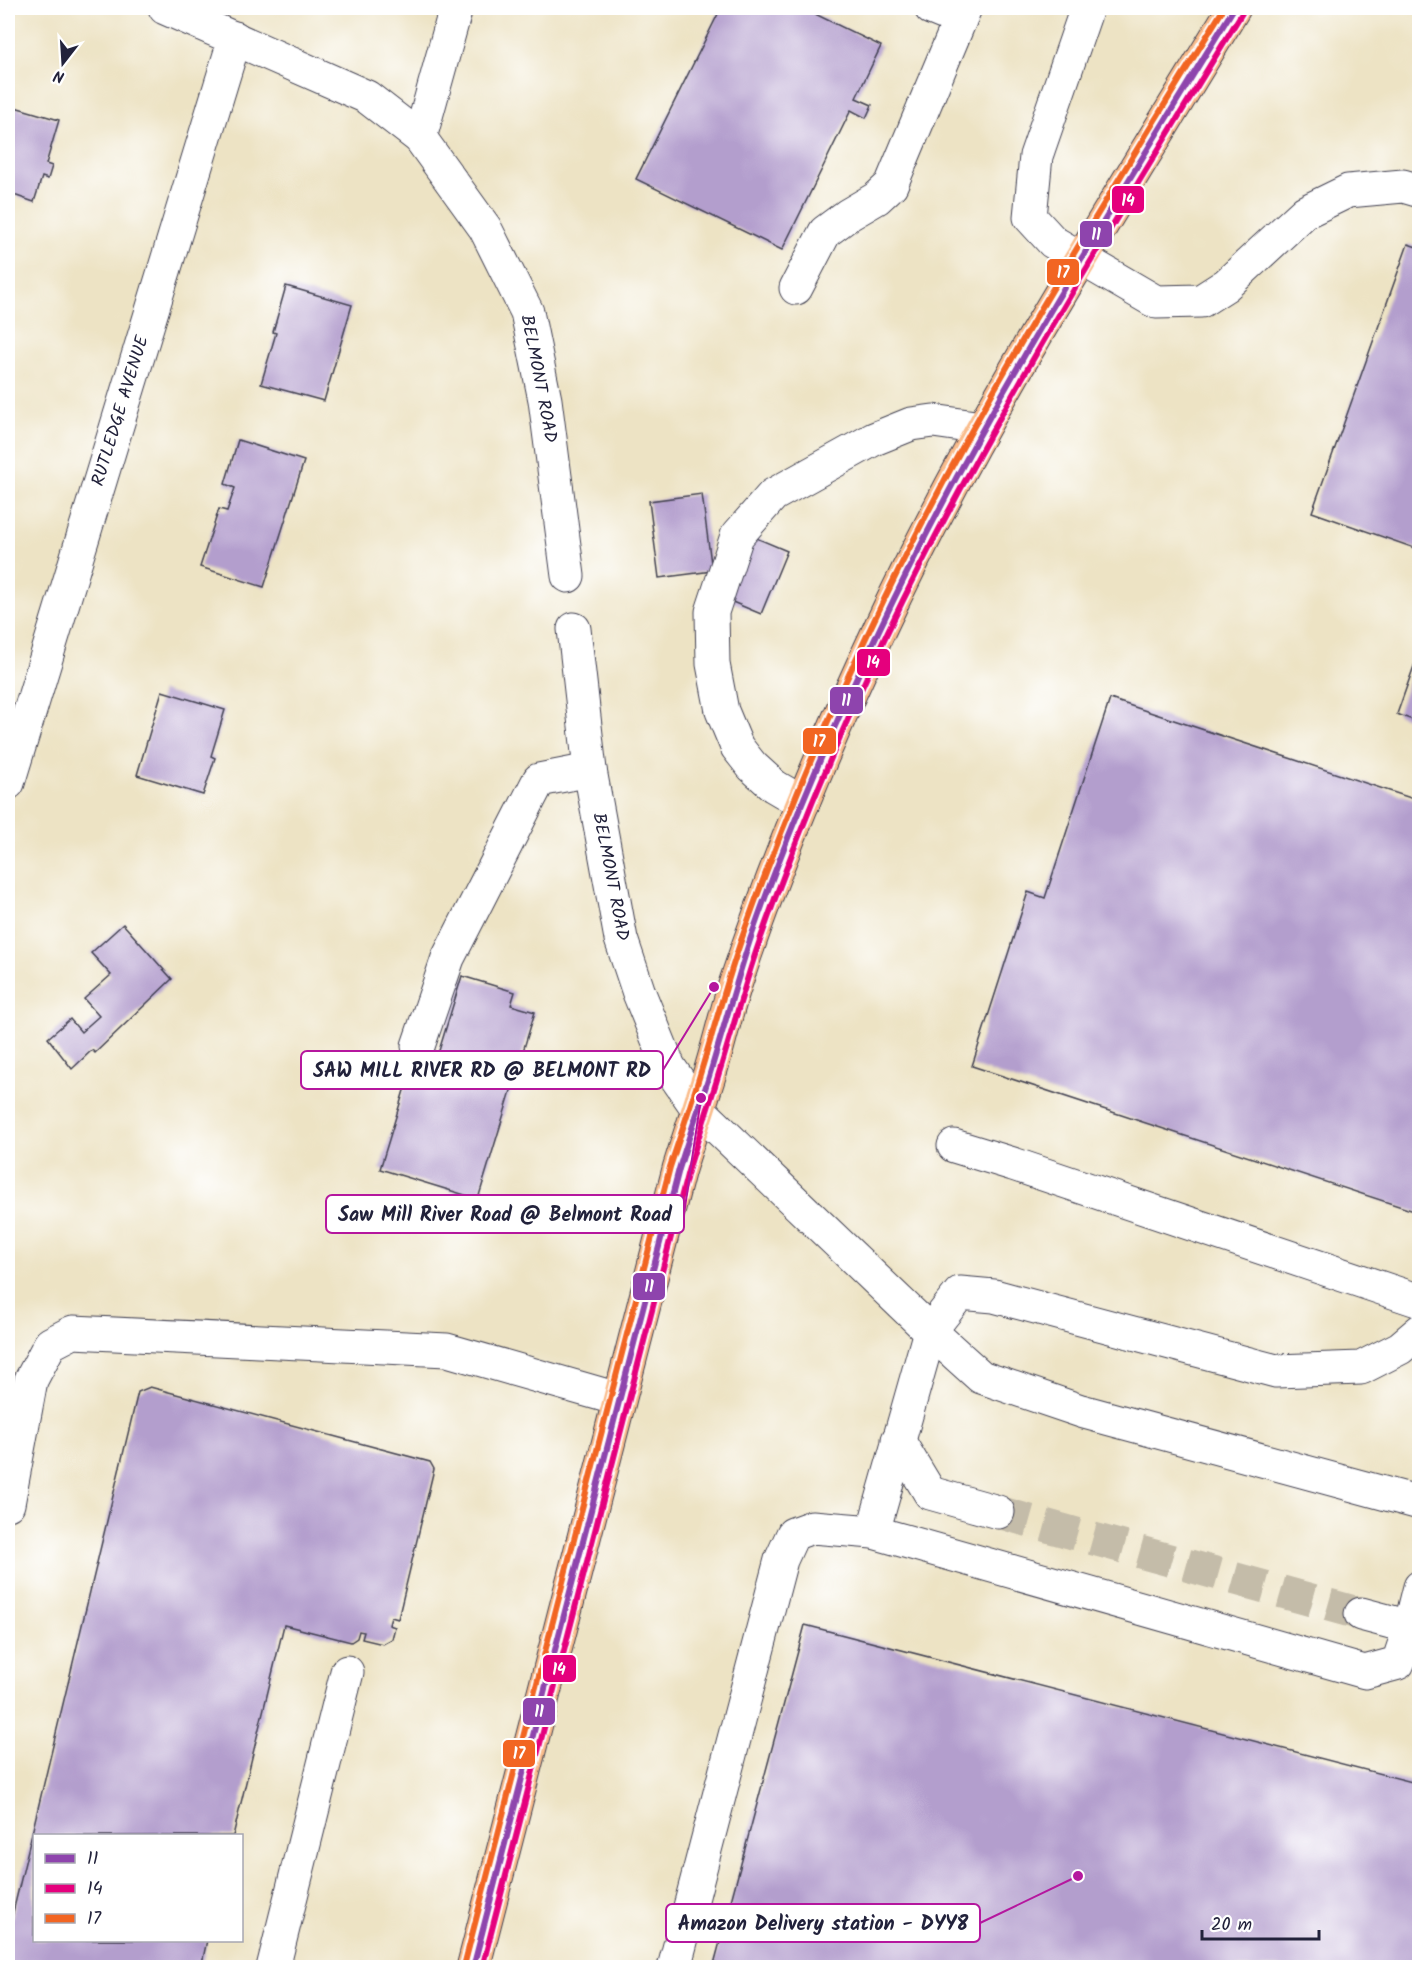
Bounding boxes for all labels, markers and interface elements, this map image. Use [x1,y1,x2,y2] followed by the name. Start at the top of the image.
[33,33,93,93] north arrow
[51,62,68,89] text: N
[1111,185,1145,214] line badge: 14
[1121,189,1135,214] text: 14
[1079,220,1113,248] line badge: 11
[1091,223,1101,248] text: 11
[1046,258,1080,286] line badge: 17
[1057,261,1070,286] text: 17
[511,312,565,446] street label: BELMONT ROAD
[84,332,158,490] street label: RUTLEDGE AVENUE
[856,648,891,677] line badge: 14
[866,651,880,676] text: 14
[829,686,864,715] line badge: 11
[841,689,851,714] text: 11
[802,727,837,755] line badge: 17
[813,730,826,755] text: 17
[583,810,637,944] street label: BELMONT ROAD
[301,1051,663,1089] callout: SAW MILL RIVER RD @ BELMONT RD
[313,1056,651,1088] text: SAW MILL RIVER RD @ BELMONT RD
[326,1195,684,1233] callout: Saw Mill River Road @ Belmont Road
[338,1200,673,1232] text: Saw Mill River Road @ Belmont Road
[632,1272,666,1301] line badge: 11
[644,1275,654,1300] text: 11
[542,1654,577,1683] line badge: 14
[552,1658,566,1683] text: 14
[522,1697,556,1726] line badge: 11
[534,1700,544,1725] text: 11
[502,1739,536,1768] line badge: 17
[513,1742,526,1767] text: 17
[33,1834,243,1942] legend
[87,1845,98,1874] text: 11
[87,1875,103,1904] text: 14
[1202,1903,1319,1941] scale bar
[666,1904,980,1942] callout: Amazon Delivery station - DYY8
[87,1905,102,1934] text: 17
[678,1909,968,1941] text: Amazon Delivery station - DYY8
[1211,1911,1252,1940] text: 20 m

